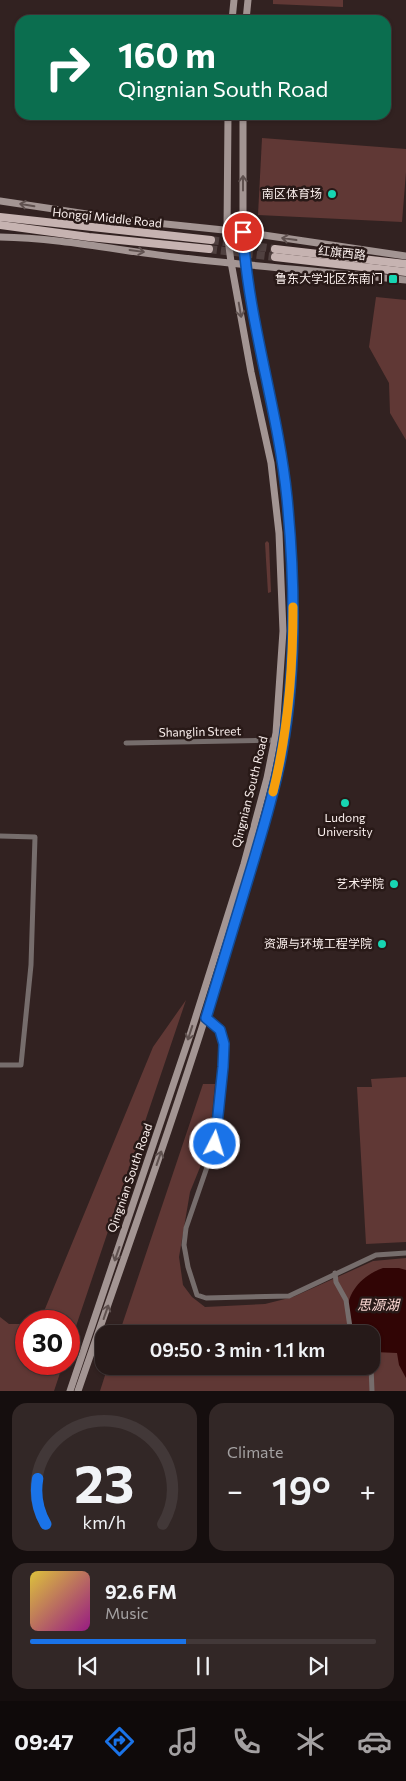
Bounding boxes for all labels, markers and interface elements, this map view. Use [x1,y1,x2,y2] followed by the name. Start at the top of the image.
[118,32,216,75] text: 160 m
[35,35,100,100] icon: right
[118,75,328,102] text: Qingnian South Road
[238,176,248,192] one-way arrow
[262,186,322,200] place label: 南区体育场
[326,188,338,200] marker: 南区体育场
[19,200,35,210] one-way arrow
[52,204,163,230] street label: Hongqi Middle Road
[222,211,264,253] pin
[229,218,257,246] icon: arrive
[281,233,297,243] one-way arrow
[317,243,367,261] street label: 红旗西路
[129,247,145,257] one-way arrow
[275,271,383,285] place label: 鲁东大学北区东南门
[387,273,399,285] marker: 鲁东大学北区东南门
[235,301,245,317] one-way arrow
[158,723,242,739] street label: Shanglin Street
[228,734,270,849] street label: Qingnian South Road
[339,797,351,809] marker: Ludong University
[317,810,373,838] place label: Ludong University
[336,876,384,890] place label: 艺术学院
[388,878,400,890] marker: 艺术学院
[264,936,372,950] place label: 资源与环境工程学院
[376,938,388,950] marker: 资源与环境工程学院
[185,1025,195,1041] one-way arrow
[188,1117,240,1169] position arrow
[104,1121,154,1234] street label: Qingnian South Road
[154,1150,164,1166] one-way arrow
[111,1245,121,1261] one-way arrow
[357,1296,401,1313] water label: 思源湖
[102,1305,111,1320] one-way arrow
[15,1310,80,1375] speed limit sign: 30
[150,1338,325,1361] text: 09:50 · 3 min · 1.1 km
[227,1442,283,1461] text: Climate
[75,1450,134,1514] text: 23
[272,1466,331,1513] text: 19°
[227,1473,243,1507] text: −
[360,1473,376,1507] text: +
[83,1511,126,1533] text: km/h
[105,1580,177,1603] text: 92.6 FM
[105,1603,149,1622] text: Music
[74,1652,102,1680] icon: previous
[189,1652,217,1680] icon: pause
[304,1652,332,1680] icon: next
[102,1724,137,1759] icon: directions
[166,1724,201,1759] icon: music
[229,1724,264,1759] icon: phone
[293,1724,328,1759] icon: climate
[357,1724,392,1759] icon: car
[14,1728,73,1755] text: 09:47

